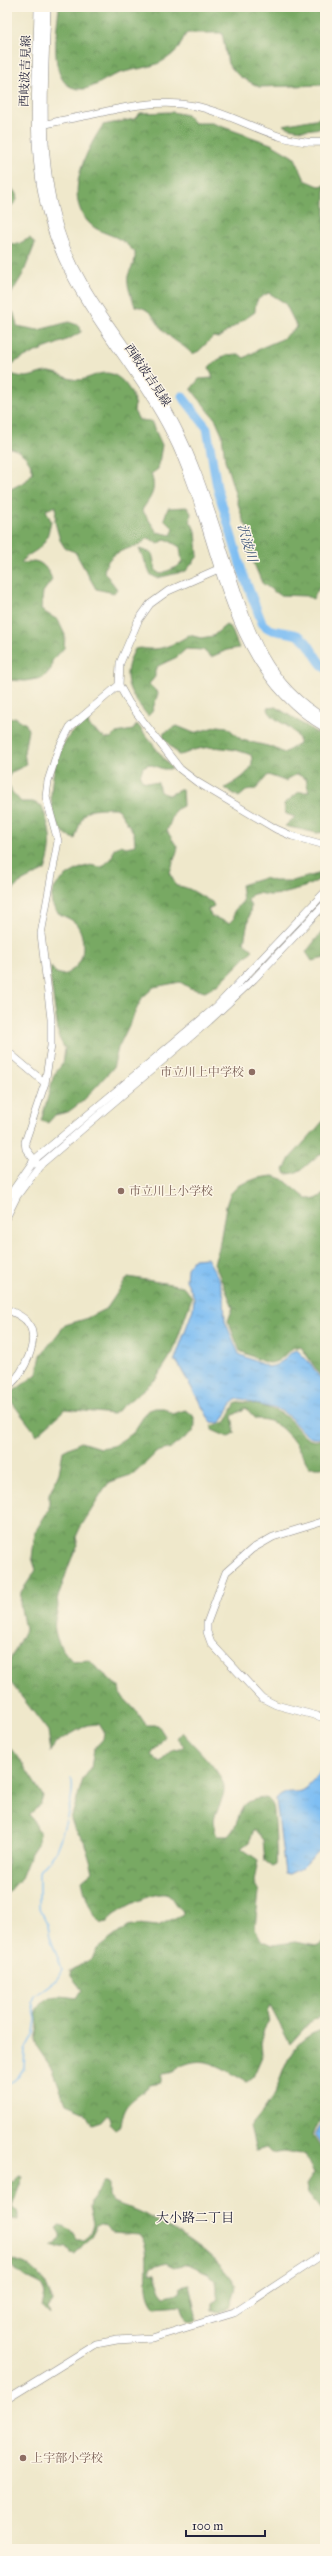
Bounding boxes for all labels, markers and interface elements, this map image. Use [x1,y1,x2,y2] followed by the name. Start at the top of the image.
[17,35,33,107] street label: 西岐波吉見線
[122,341,174,409] street label: 西岐波吉見線
[234,522,261,566] water label: 沢波川
[160,1065,244,1079] place label: 市立川上中学校
[247,1067,257,1077] marker: 市立川上中学校
[129,1184,213,1198] place label: 市立川上小学校
[116,1186,126,1196] marker: 市立川上小学校
[156,2210,234,2226] district label: 大小路二丁目
[31,2451,103,2465] place label: 上宇部小学校
[18,2453,28,2463] marker: 上宇部小学校
[186,2512,265,2538] scale bar
[192,2519,223,2533] text: 100 m

